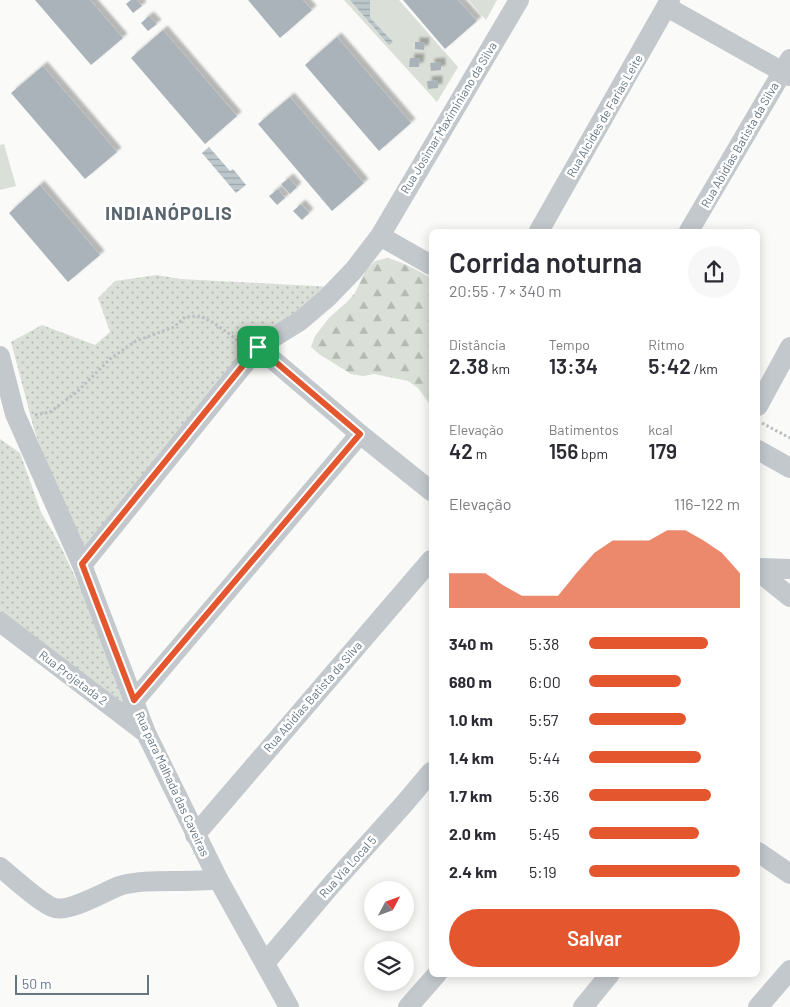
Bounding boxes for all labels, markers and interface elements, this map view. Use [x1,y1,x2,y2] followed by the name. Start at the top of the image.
[397,39,499,196] street label: Rua Josimar Maximiniano da Silva
[563,52,645,179] street label: Rua Alcides de Farias Leite
[697,79,781,210] street label: Rua Abidias Batista da Silva
[105,202,233,224] district label: INDIANÓPOLIS
[449,245,642,279] text: Corrida noturna
[688,246,740,298] button: share
[449,281,562,300] text: 20:55 · 7 × 340 m
[237,326,279,368] pin
[244,333,272,361] icon: arrive
[449,336,506,353] text: Distância
[549,336,590,353] text: Tempo
[648,336,685,353] text: Ritmo
[449,353,489,378] text: 2.38
[549,353,598,378] text: 13:34
[648,353,691,378] text: 5:42
[489,360,510,377] text: km
[691,360,718,377] text: /km
[449,421,504,438] text: Elevação
[549,421,619,438] text: Batimentos
[648,421,673,438] text: kcal
[449,438,473,463] text: 42
[549,438,578,463] text: 156
[648,438,677,463] text: 179
[473,445,487,462] text: m
[578,445,608,462] text: bpm
[449,494,511,513] text: Elevação
[674,494,740,513] text: 116–122 m
[449,634,493,653] text: 340 m
[529,634,559,653] text: 5:38
[260,638,364,755] street label: Rua Abidias Batista da Silva
[37,647,110,707] street label: Rua Projetada 2
[449,672,492,691] text: 680 m
[529,672,561,691] text: 6:00
[133,709,213,859] street label: Rua para Malhada das Caveiras
[449,710,493,729] text: 1.0 km
[529,710,558,729] text: 5:57
[449,748,494,767] text: 1.4 km
[529,748,560,767] text: 5:44
[449,786,492,805] text: 1.7 km
[529,786,559,805] text: 5:36
[449,824,496,843] text: 2.0 km
[529,824,560,843] text: 5:45
[316,833,379,900] street label: Rua Via Local 5
[449,862,497,881] text: 2.4 km
[529,862,557,881] text: 5:19
[364,881,414,931] north arrow
[364,881,414,991] map controls
[449,909,740,967] button: Salvar
[364,941,414,991] button: layers
[15,972,149,995] scale bar
[22,975,51,992] text: 50 m

